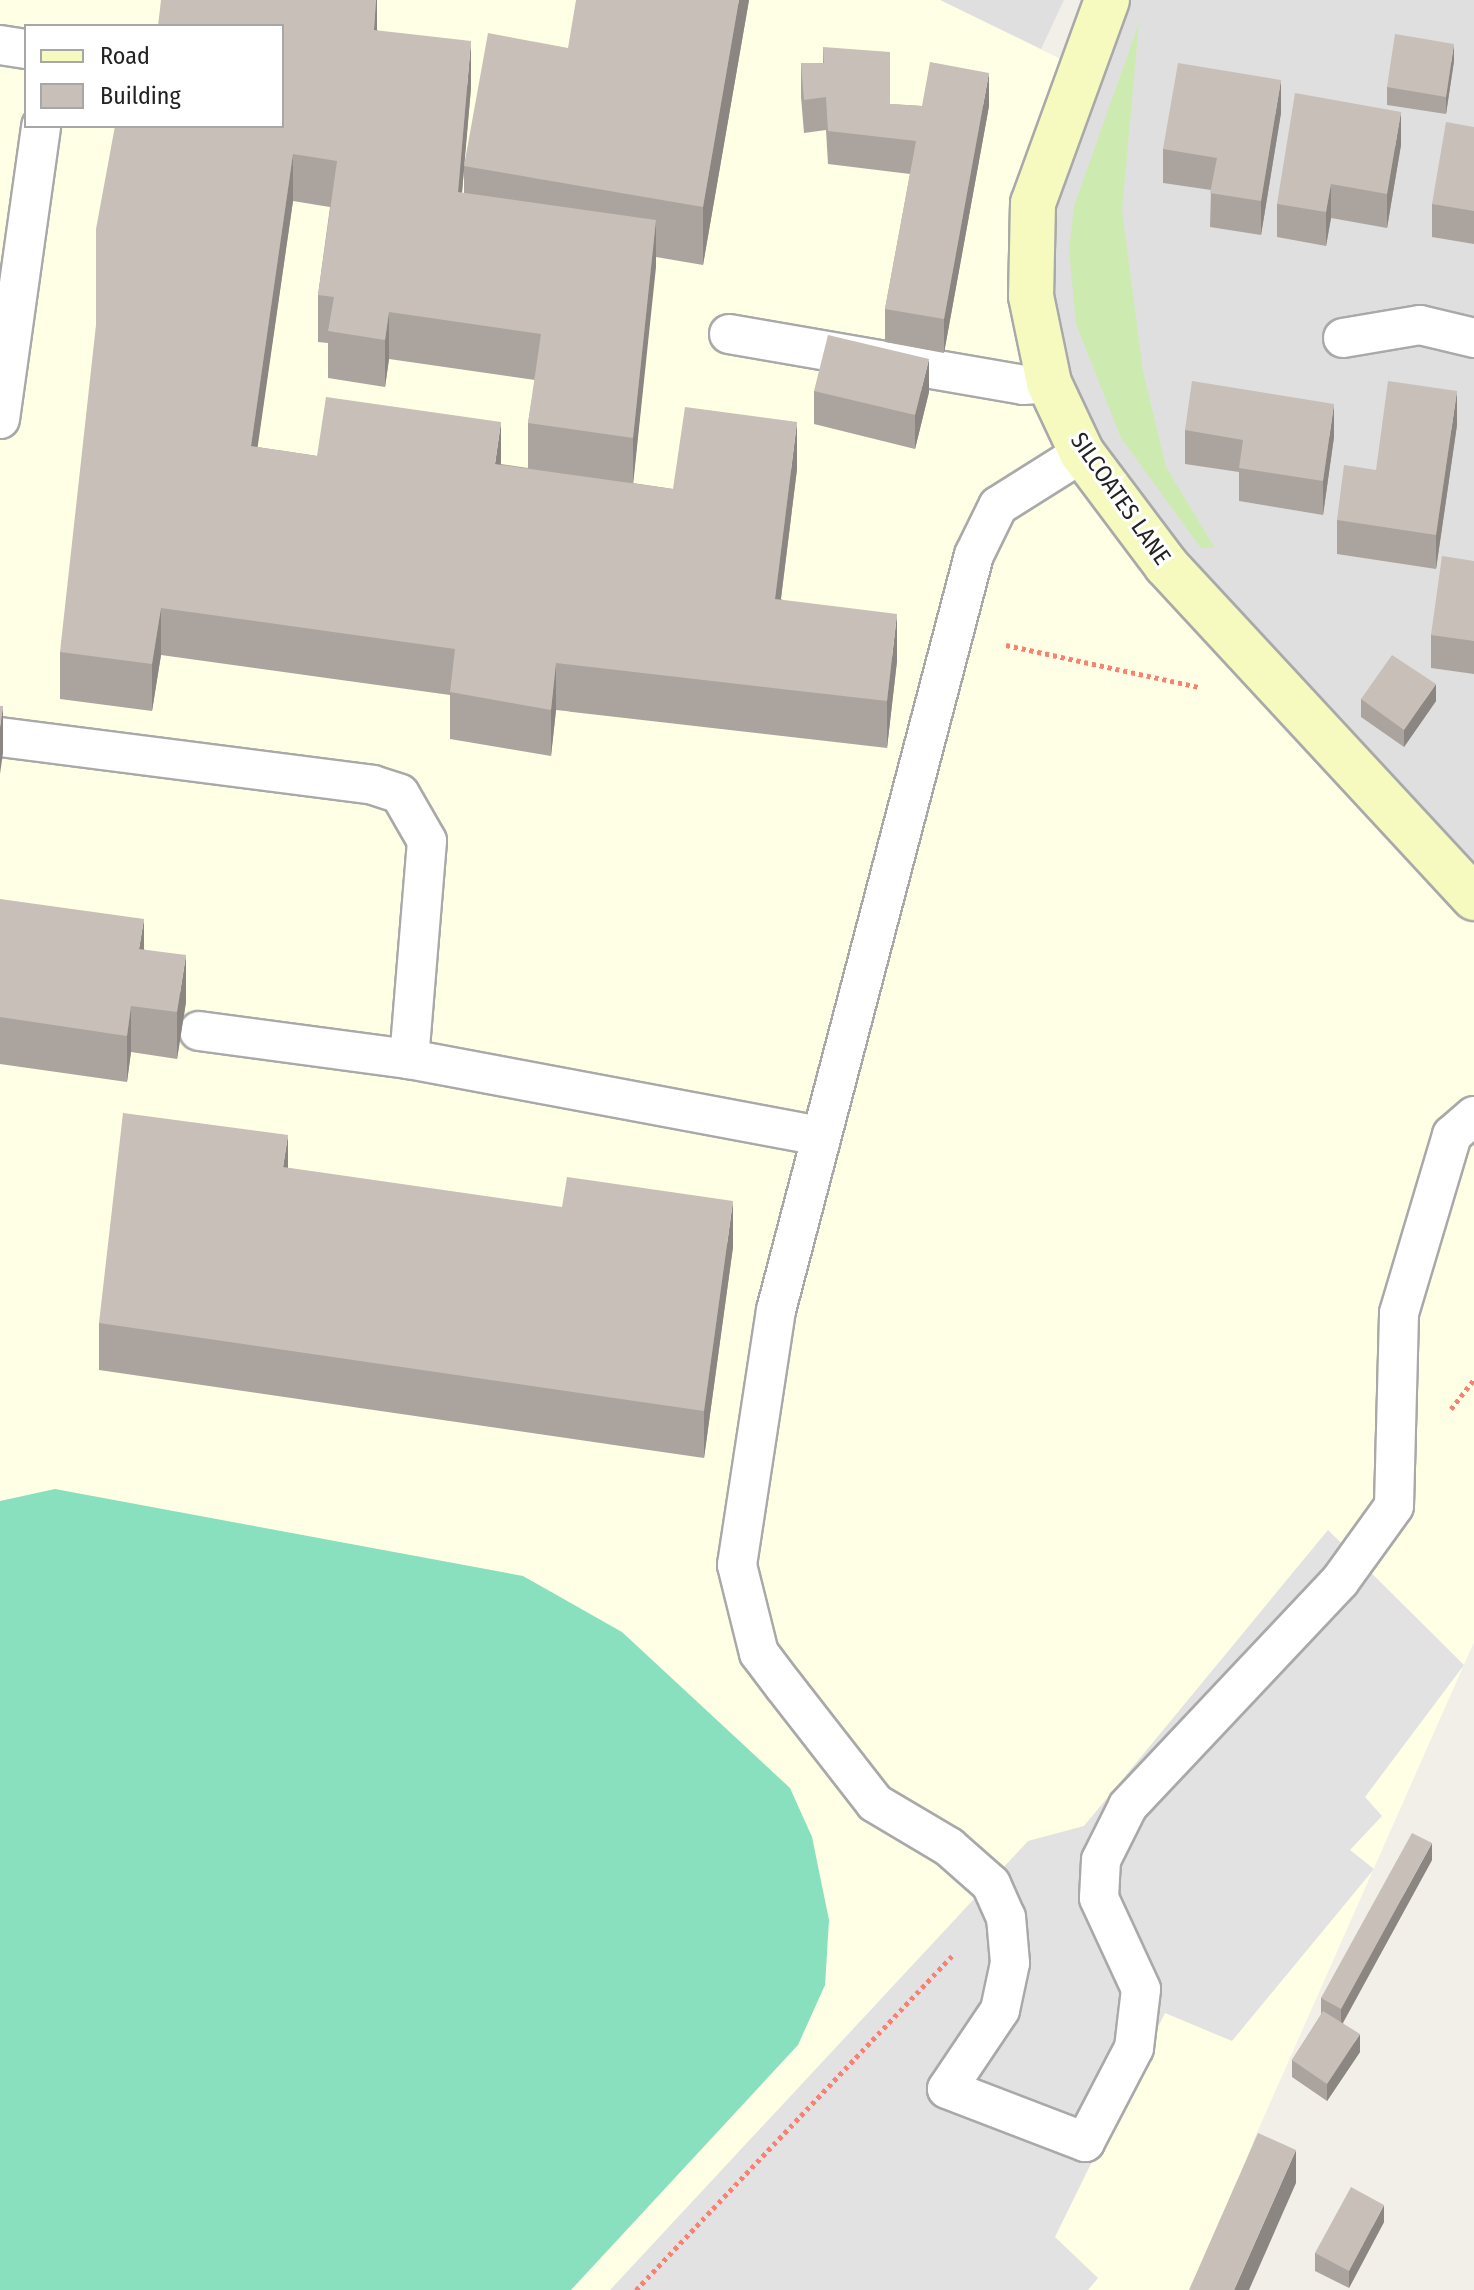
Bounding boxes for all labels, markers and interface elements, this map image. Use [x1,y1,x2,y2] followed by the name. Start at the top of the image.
[24,24,284,128] legend
[100,42,150,70] text: Road
[100,82,181,110] text: Building
[1064,427,1176,571] street label: SILCOATES LANE

